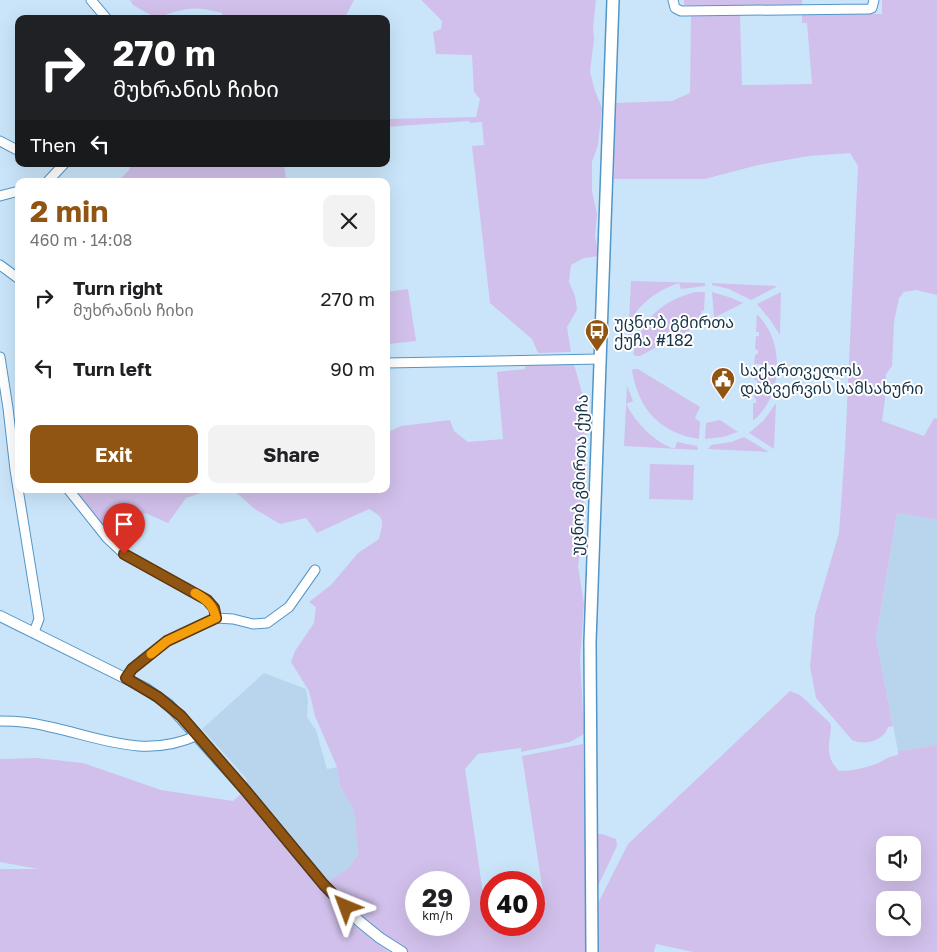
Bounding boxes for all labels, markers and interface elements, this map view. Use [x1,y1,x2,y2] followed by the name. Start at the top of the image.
[113,32,216,74] text: 270 m
[30,35,95,100] icon: right
[113,75,279,102] text: მუხრანის ჩიხი
[86,130,114,158] icon: left
[30,133,76,156] text: Then
[30,193,108,229] text: 2 min
[323,195,375,247] button: close
[30,230,132,250] text: 460 m · 14:08
[73,276,163,299] text: Turn right
[30,284,58,312] icon: right
[321,287,375,310] text: 270 m
[73,300,194,320] text: მუხრანის ჩიხი
[614,312,734,350] place label: უცნობ გმირთა ქუჩა #182
[584,318,610,352] bus stop icon: უცნობ გმირთა ქუჩა #182
[30,354,58,382] icon: left
[73,357,152,380] text: Turn left
[330,357,375,380] text: 90 m
[740,360,924,399] place label: საქართველოს დაზვერვის სამსახური
[710,366,736,400] public building icon: საქართველოს დაზვერვის სამსახური
[566,394,592,556] street label: უცნობ გმირთა ქუჩა
[30,425,198,483] button: Exit
[208,425,375,483] button: Share
[103,503,145,554] pin
[110,510,138,538] icon: arrive
[876,836,921,936] map controls
[876,836,921,881] button: sound
[480,871,545,936] speed limit sign: 40
[319,880,371,932] position arrow
[422,882,453,913] text: 29
[876,891,921,936] button: search
[422,908,453,923] text: km/h

